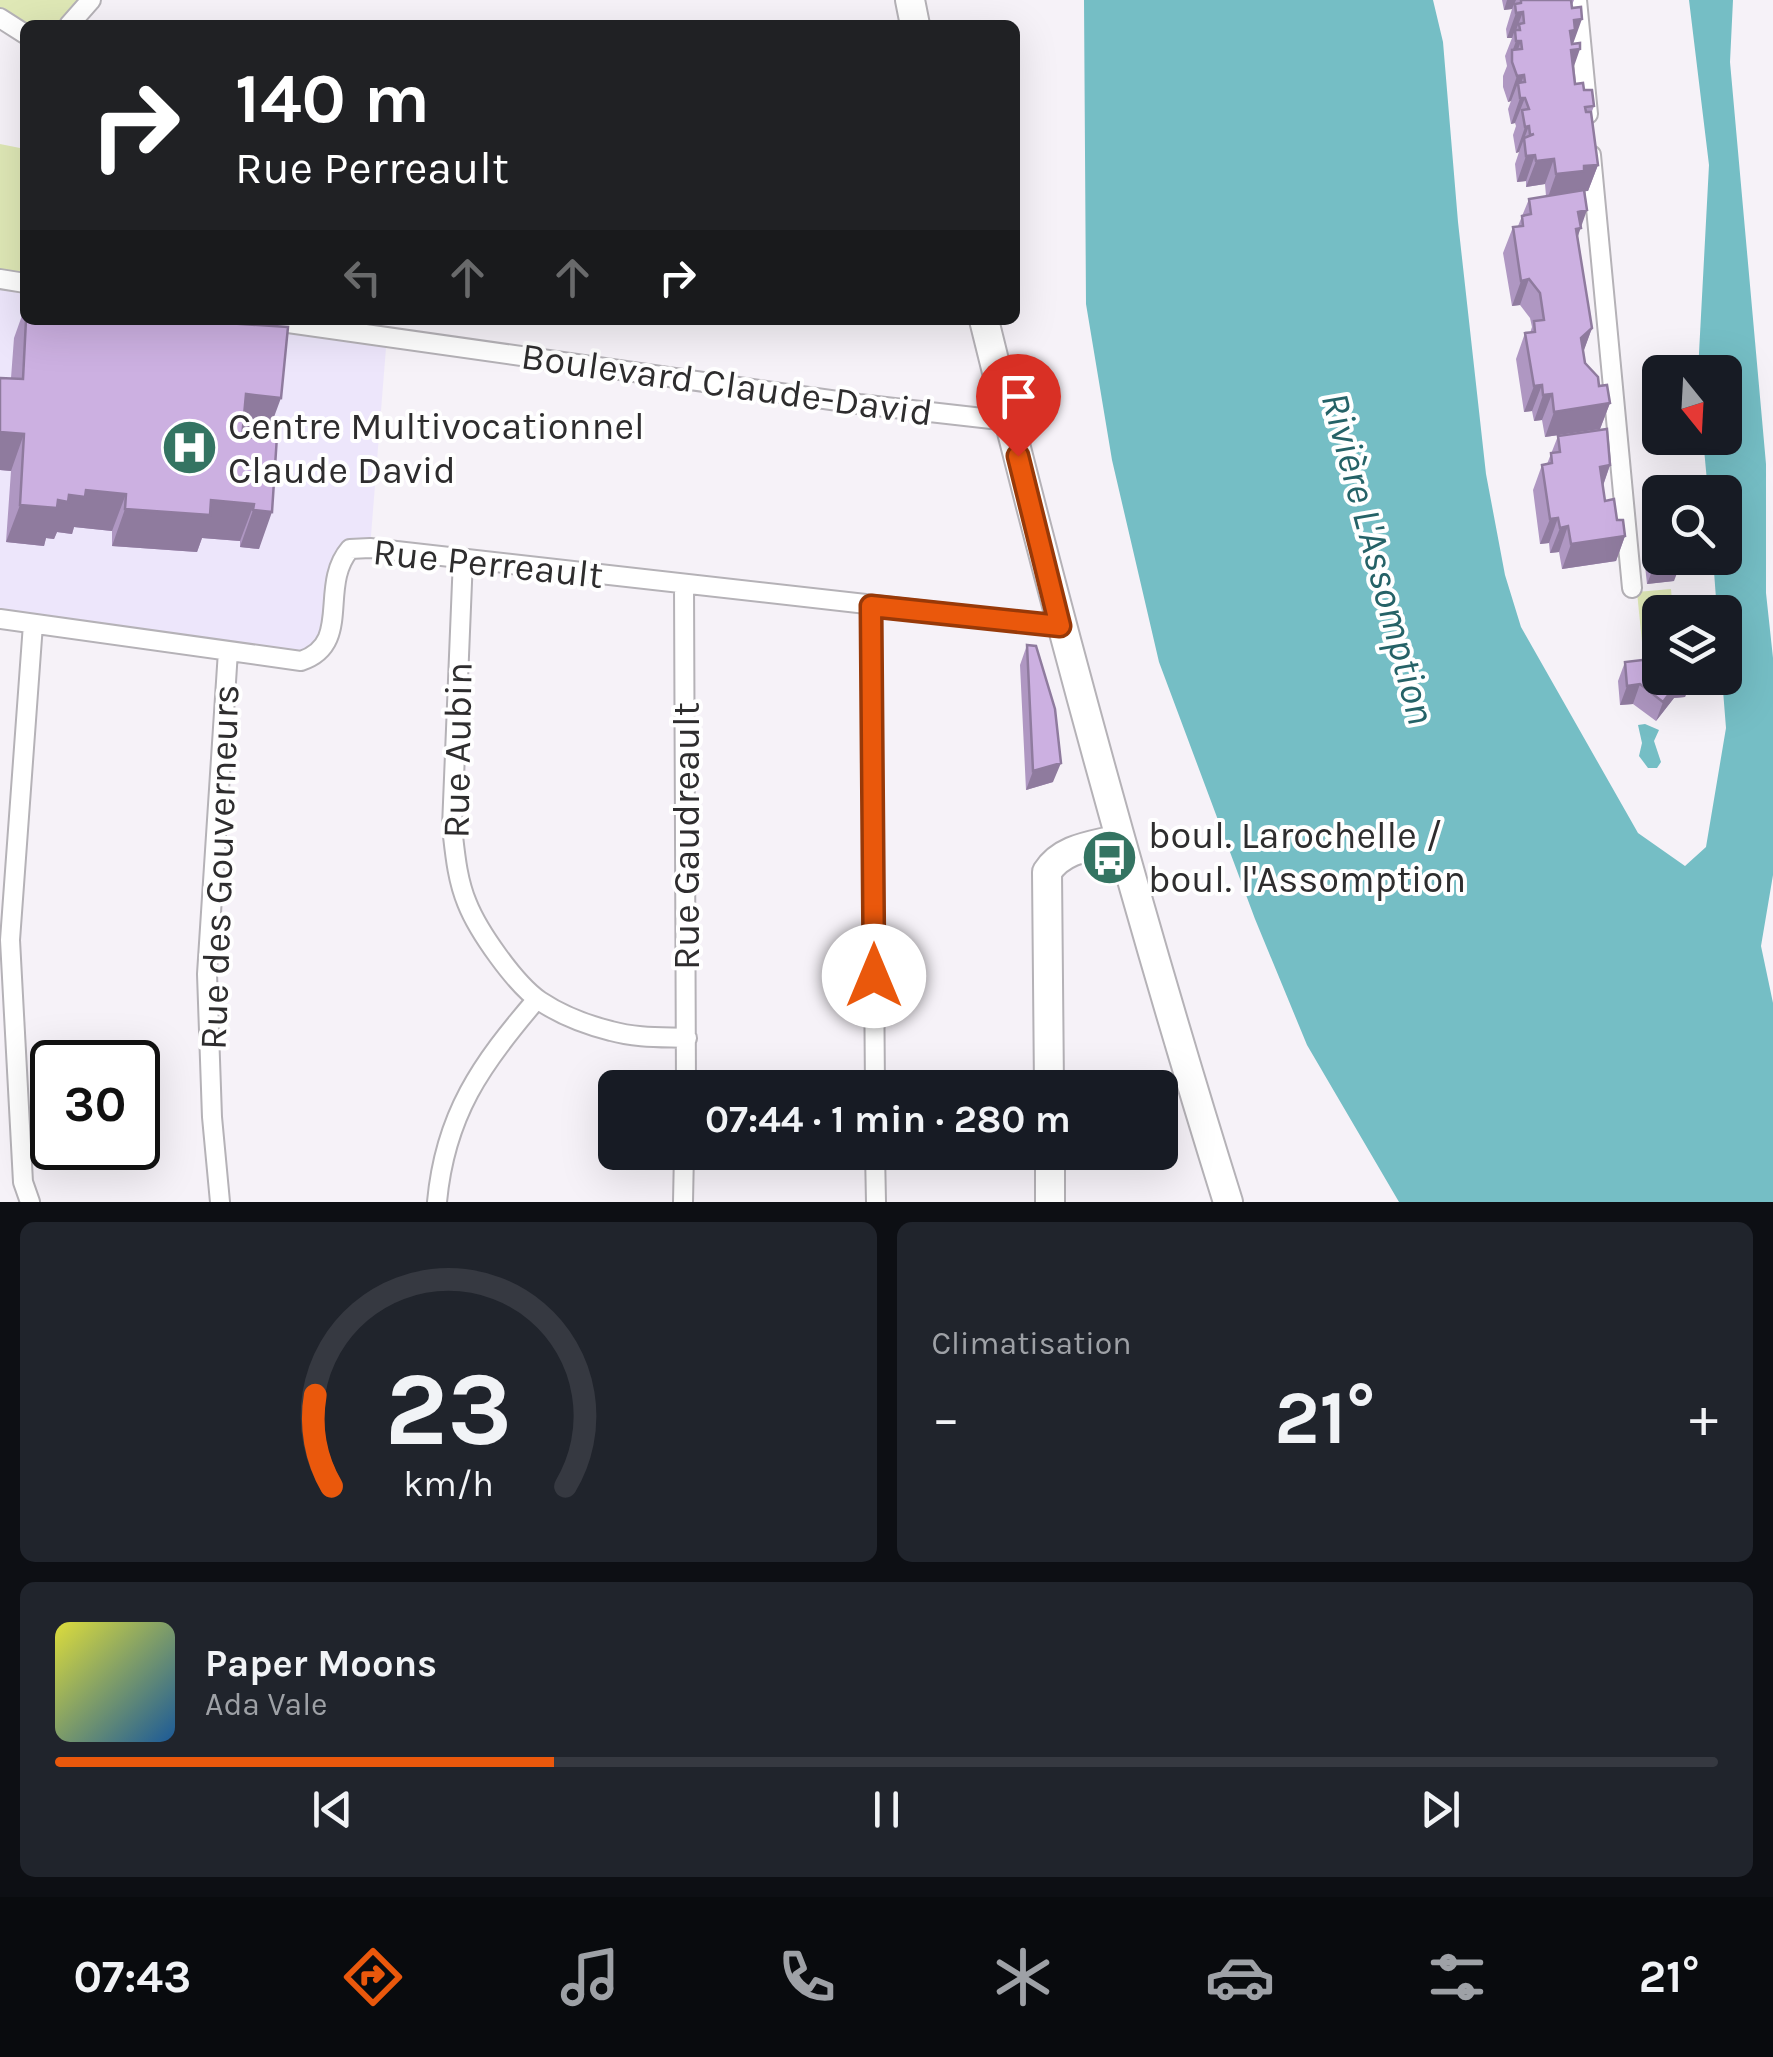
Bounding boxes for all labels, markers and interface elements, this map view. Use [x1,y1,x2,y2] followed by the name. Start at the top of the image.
[235,58,430,140] text: 140 m
[70,60,200,190] icon: right
[235,142,509,194] text: Rue Perreault
[335,250,390,305] icon: left
[440,250,495,305] icon: ahead
[545,250,600,305] icon: ahead
[650,250,705,305] icon: right
[518,333,935,436] street label: Boulevard Claude-David
[976,354,1061,457] pin
[1642,355,1742,455] north arrow
[1642,355,1742,695] map controls
[991,369,1046,424] icon: arrive
[1312,387,1445,729] water label: Rivière L'Assomption
[228,404,645,493] place label: Centre Multivocationnel Claude David
[159,418,219,478] hospital icon: Centre Multivocationnel Claude David
[1642,475,1742,575] button: search
[371,529,605,598] street label: Rue Perreault
[1642,595,1742,695] button: layers
[433,661,482,839] street label: Rue Aubin
[191,684,248,1050] street label: Rue des Gouverneurs
[664,702,709,970] street label: Rue Gaudreault
[1148,813,1466,902] place label: boul. Larochelle / boul. l'Assomption
[1079,827,1139,887] bus stop icon: boul. Larochelle / boul. l'Assomption
[822,924,926,1028] position arrow
[30,1040,160,1170] speed limit sign: 30
[705,1097,1071,1142] text: 07:44 · 1 min · 280 m
[932,1325,1132,1362] text: Climatisation
[384,1349,512,1470] text: 23
[1274,1374,1375,1462] text: 21°
[932,1386,960,1450] text: −
[1689,1386,1718,1450] text: +
[403,1463,494,1505] text: km/h
[205,1641,437,1686] text: Paper Moons
[205,1686,328,1723] text: Ada Vale
[305,1782,360,1837] icon: previous
[859,1782,914,1837] icon: pause
[1413,1782,1468,1837] icon: next
[338,1942,408,2012] icon: directions
[555,1942,625,2012] icon: music
[772,1942,842,2012] icon: phone
[988,1942,1058,2012] icon: climate
[1205,1942,1275,2012] icon: car
[1422,1942,1492,2012] icon: filters
[73,1951,191,2003] text: 07:43
[1639,1951,1699,2003] text: 21°

